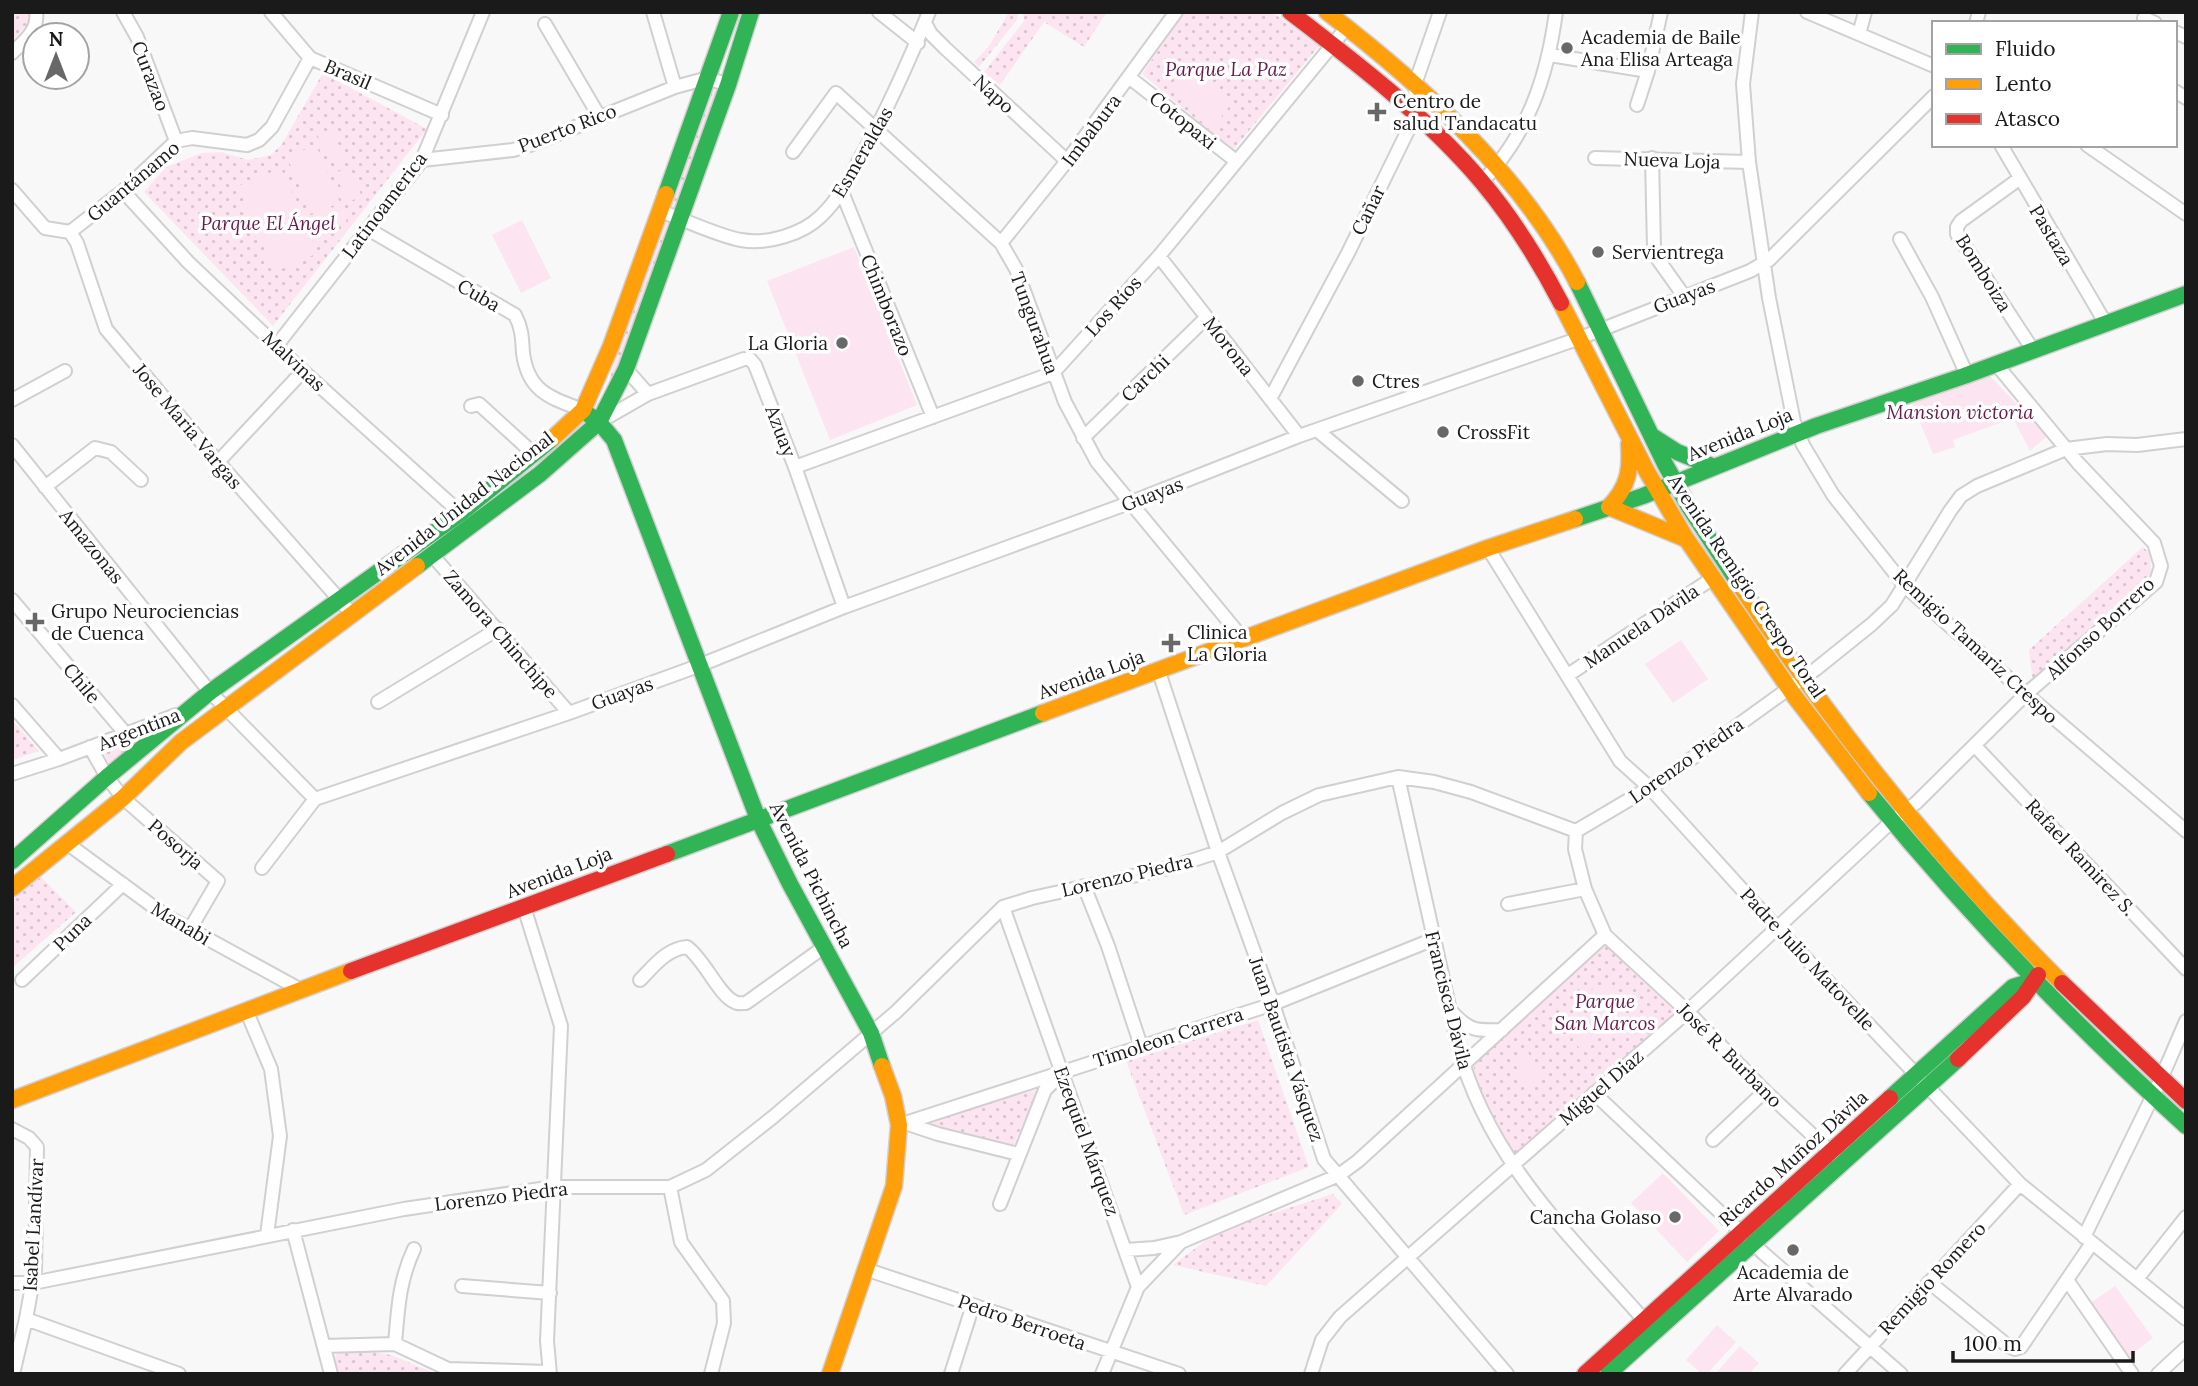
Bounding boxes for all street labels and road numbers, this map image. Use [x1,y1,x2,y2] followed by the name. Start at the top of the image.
[127,38,175,114] street label: Curazao
[321,53,375,95] street label: Brasil
[969,69,1019,119] street label: Napo
[1145,86,1221,154] street label: Cotopaxi
[1056,89,1126,171] street label: Imbabura
[514,98,620,158] street label: Puerto Rico
[826,102,898,202] street label: Esmeraldas
[82,135,184,227] street label: Guantánamo
[1623,146,1721,174] street label: Nueva Loja
[336,147,432,263] street label: Latinoamerica
[1346,180,1391,239] street label: Cañar
[2025,200,2080,270] street label: Pastaza
[1951,230,2017,316] street label: Bomboiza
[856,251,918,359] street label: Chimborazo
[1005,269,1065,378] street label: Tungurahua
[1080,271,1147,341] street label: Los Ríos
[453,273,505,317] street label: Cuba
[1650,273,1718,319] street label: Guayas
[1198,311,1260,381] street label: Morona
[258,326,331,396] street label: Malvinas
[1116,349,1174,407] street label: Carchi
[128,357,248,494] street label: Jose Maria Vargas
[760,401,802,460] street label: Azuay
[1683,402,1796,466] street label: Avenida Loja
[369,426,558,581] street label: Avenida Unidad Nacional
[1663,469,1831,702] street label: Avenida Remigio Crespo Toral
[1118,471,1186,517] street label: Guayas
[54,503,130,588] street label: Amazonas
[1889,563,2063,729] street label: Remigio Tamariz Crespo
[439,565,563,703] street label: Zamora Chinchipe
[2040,572,2159,685] street label: Alfonso Borrero
[1579,578,1703,673] street label: Manuela Dávila
[1034,644,1148,705] street label: Avenida Loja
[58,658,106,708] street label: Chile
[588,671,656,715] street label: Guayas
[94,702,184,756] street label: Argentina
[1624,712,1748,808] street label: Lorenzo Piedra
[2021,794,2141,920] street label: Rafael Ramirez S.
[764,797,859,952] street label: Avenida Pichincha
[143,814,209,875] street label: Posorja
[502,841,615,903] street label: Avenida Loja
[1059,848,1195,902] street label: Lorenzo Piedra
[1735,882,1881,1036] street label: Padre Julio Matovelle
[147,896,215,950] street label: Manabi
[48,908,96,956] street label: Puna
[1420,928,1478,1072] street label: Francisca Dávila
[1244,952,1330,1145] street label: Juan Bautista Vásquez
[1672,997,1787,1112] street label: José R. Burbano
[1090,1001,1246,1073] street label: Timoleon Carrera
[1554,1044,1648,1130] street label: Miguel Diaz
[1049,1063,1125,1219] street label: Ezequiel Márquez
[1713,1085,1873,1231] street label: Ricardo Muñoz Dávila
[18,1157,49,1292] street label: Isabel Landívar
[433,1176,569,1216] street label: Lorenzo Piedra
[1873,1216,1991,1340] street label: Remigio Romero
[955,1289,1089,1355] street label: Pedro Berroeta

